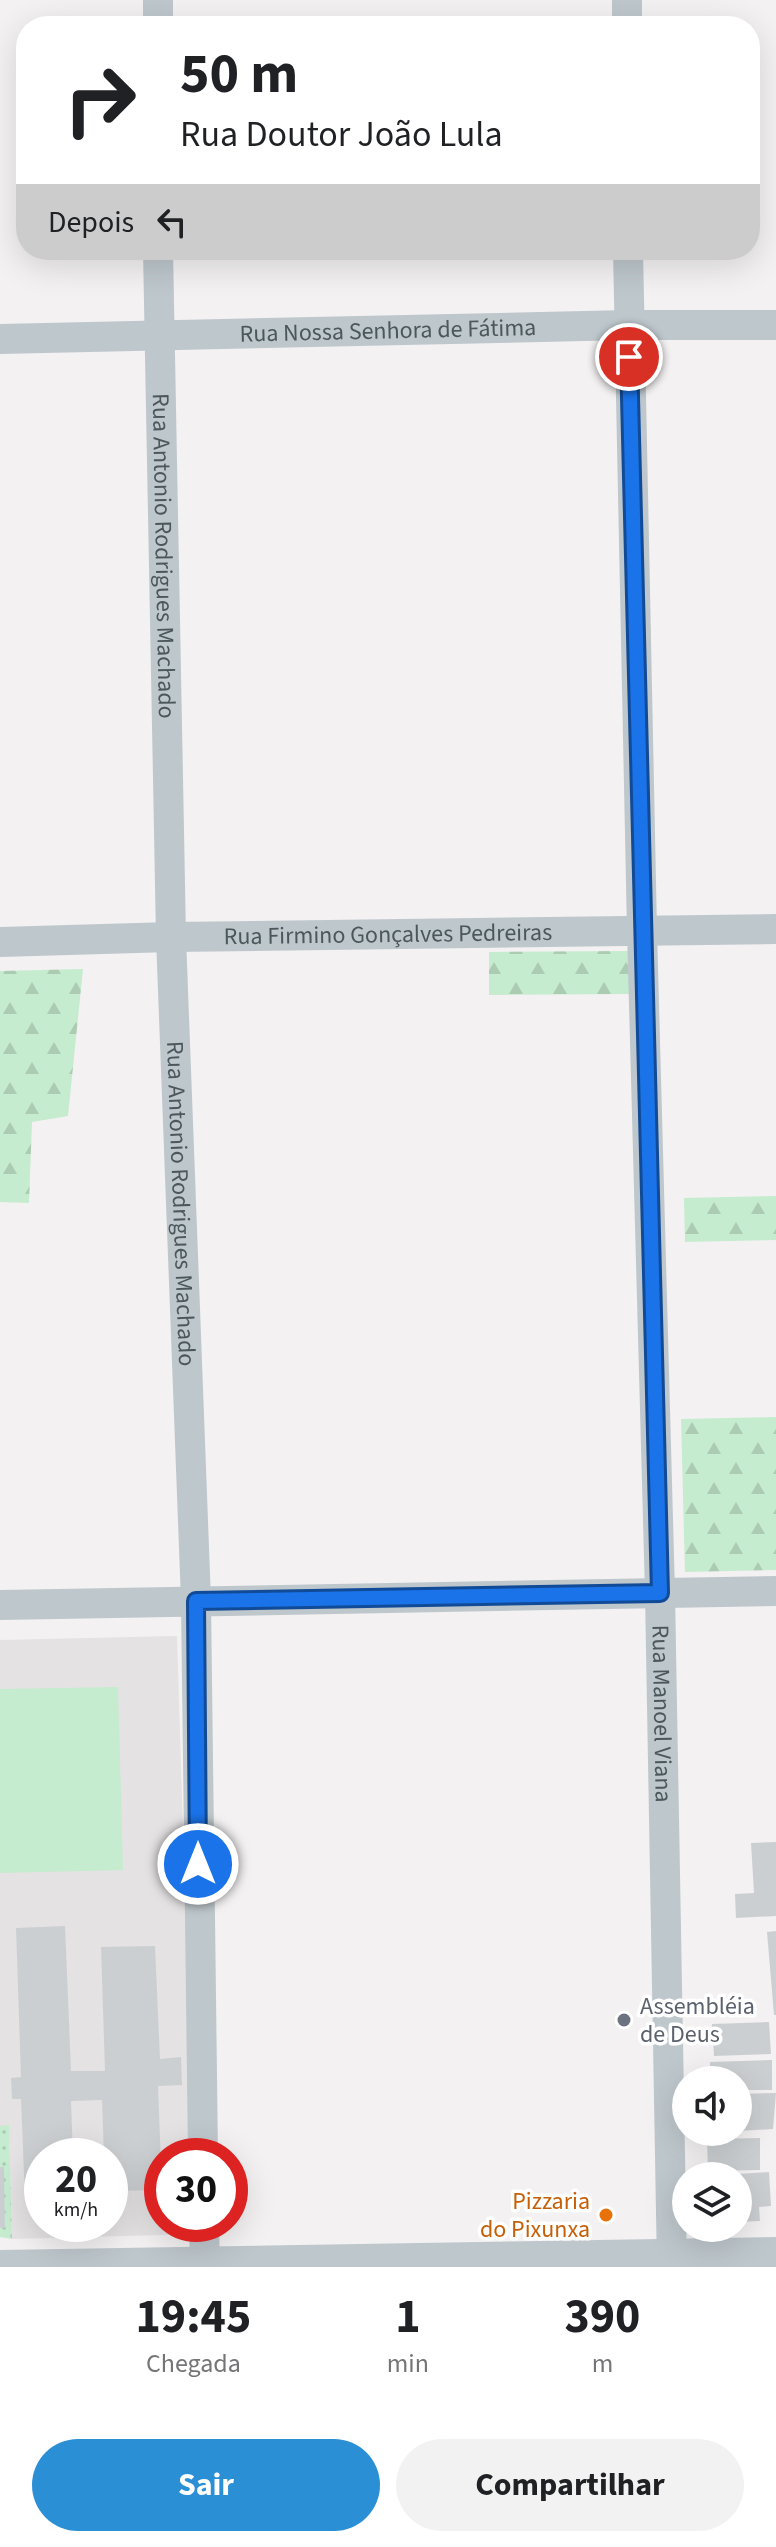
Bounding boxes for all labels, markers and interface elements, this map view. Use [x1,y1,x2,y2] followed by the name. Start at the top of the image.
[180,35,298,114] text: 50 m
[48,48,152,152] icon: right
[180,109,503,160] text: Rua Doutor João Lula
[150,200,194,244] icon: left
[48,201,134,244] text: Depois
[239,310,537,351] street label: Rua Nossa Senhora de Fátima
[595,323,663,391] pin
[607,335,651,379] icon: arrive
[143,393,184,719] street label: Rua Antonio Rodrigues Machado
[223,914,552,954] street label: Rua Firmino Gonçalves Pedreiras
[157,1040,205,1367] street label: Rua Antonio Rodrigues Machado
[643,1624,681,1803] street label: Rua Manoel Viana
[156,1822,240,1906] position arrow
[640,1989,755,2052] place label: Assembléia de Deus
[615,2011,633,2029] marker: Assembléia de Deus
[672,2066,752,2242] map controls
[672,2066,752,2146] button: sound
[144,2138,248,2242] speed limit sign: 30
[55,2151,97,2208] text: 20
[672,2162,752,2242] button: layers
[480,2184,590,2247] place label: Pizzaria do Pixunxa
[54,2196,98,2224] text: km/h
[597,2206,615,2224] marker: Pizzaria do Pixunxa
[135,2283,251,2351] text: 19:45
[395,2283,421,2351] text: 1
[564,2283,640,2351] text: 390
[146,2345,241,2382] text: Chegada
[387,2345,429,2382] text: min
[592,2345,613,2382] text: m
[32,2439,380,2531] button: Sair
[396,2439,744,2531] button: Compartilhar

